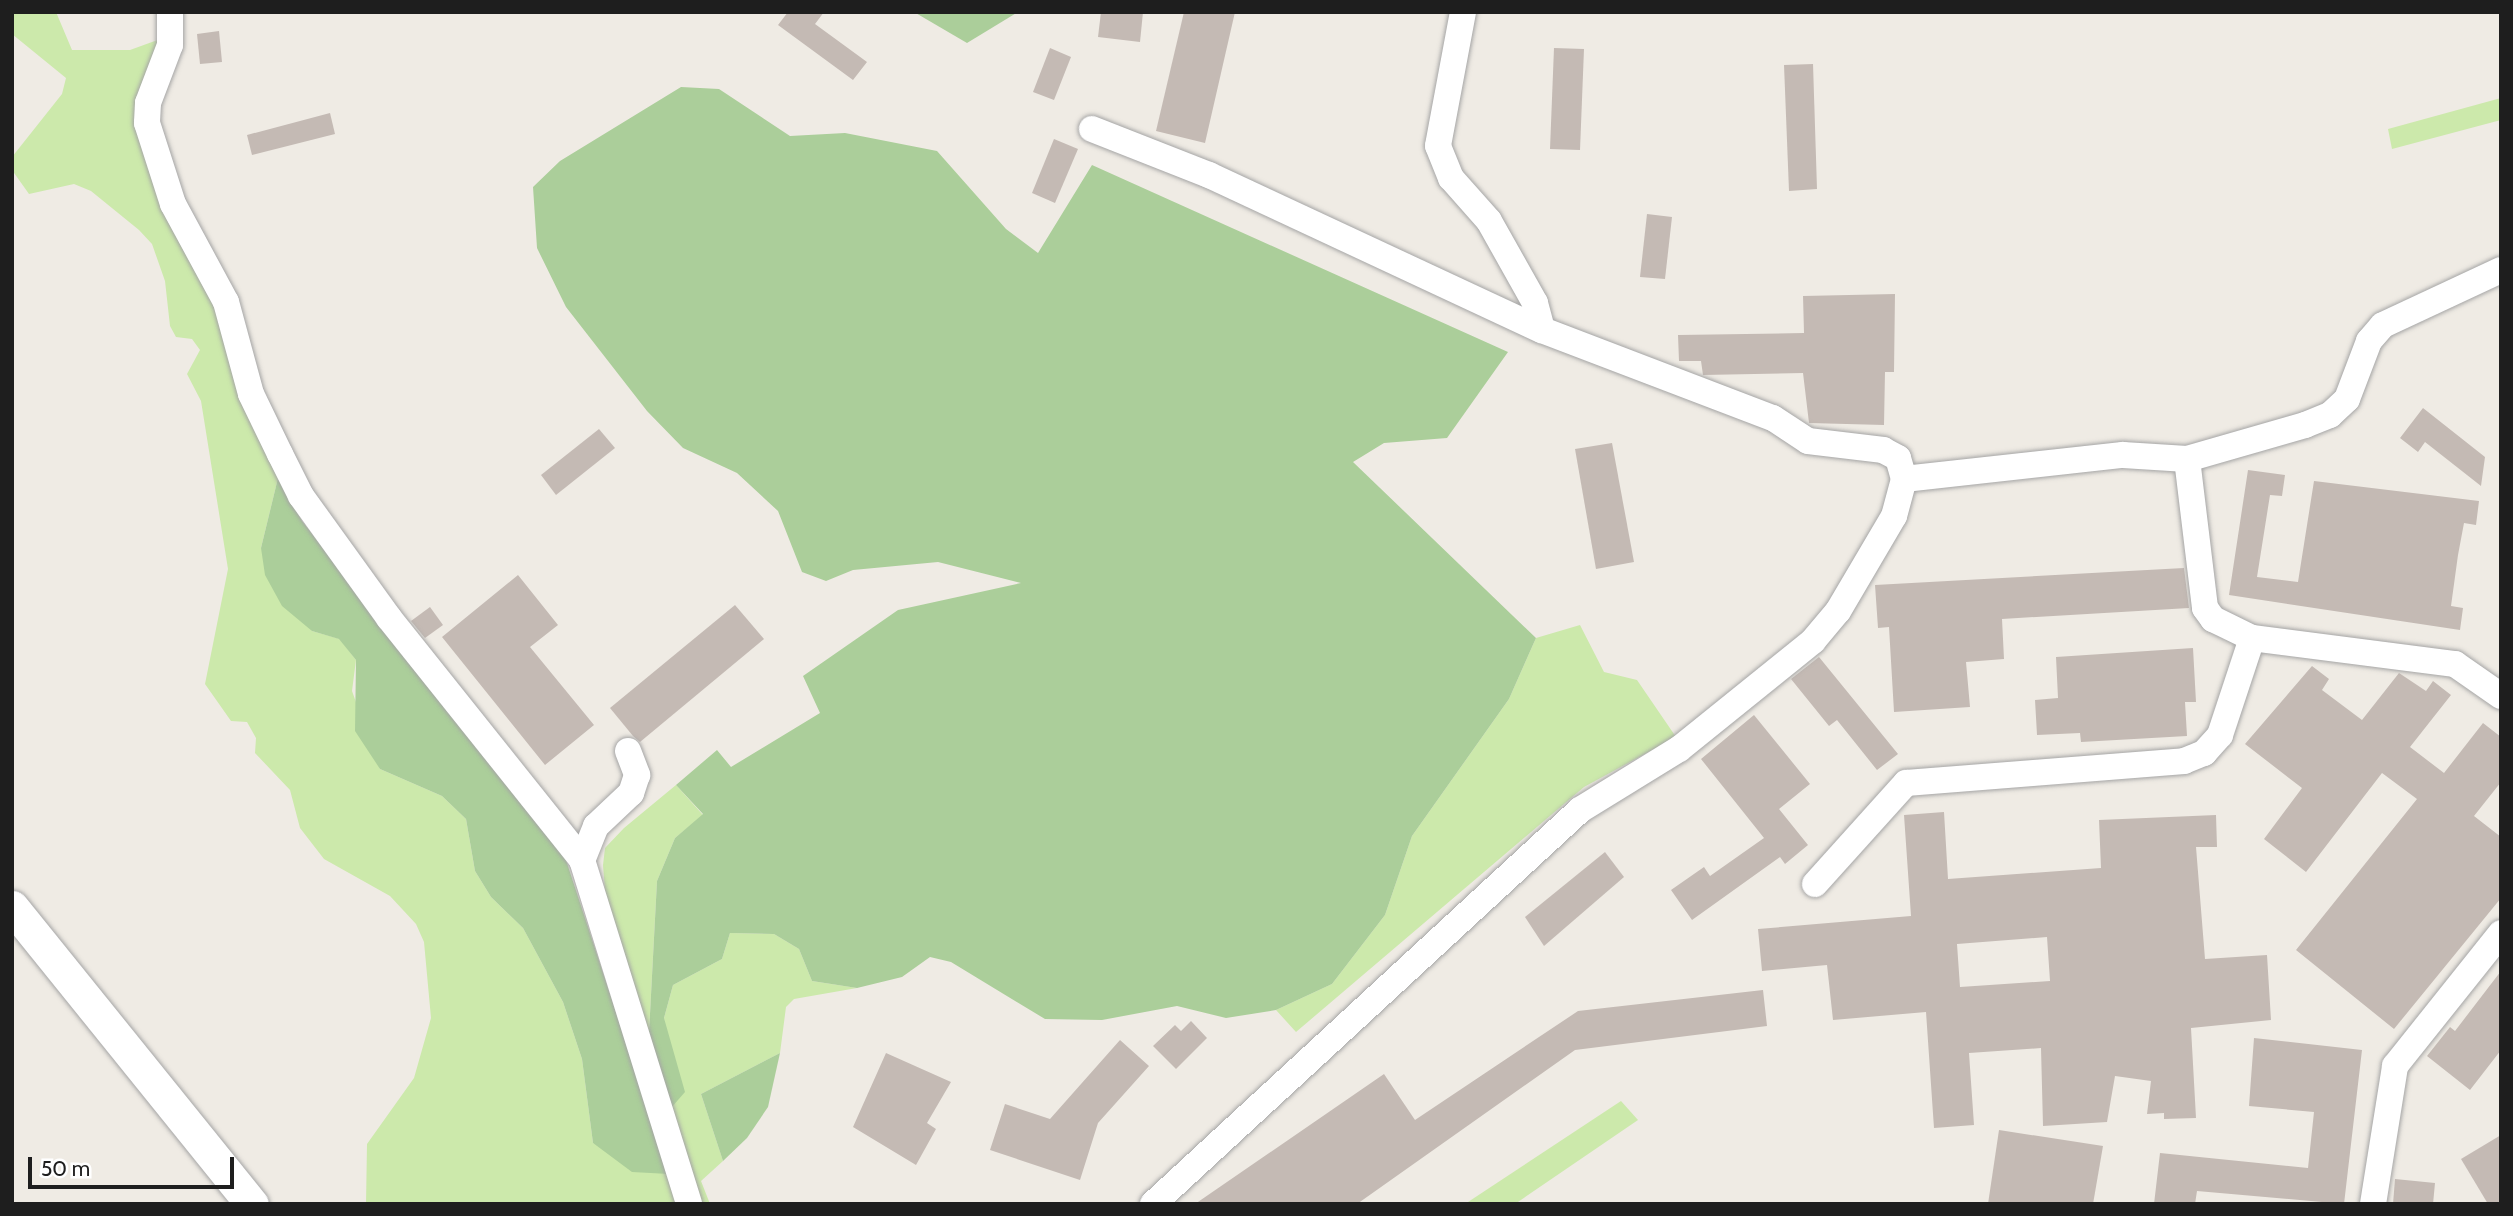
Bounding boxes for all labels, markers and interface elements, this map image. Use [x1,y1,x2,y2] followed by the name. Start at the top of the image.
[32,1142,238,1186] scale bar
[41,1156,90,1181] text: 50 m

